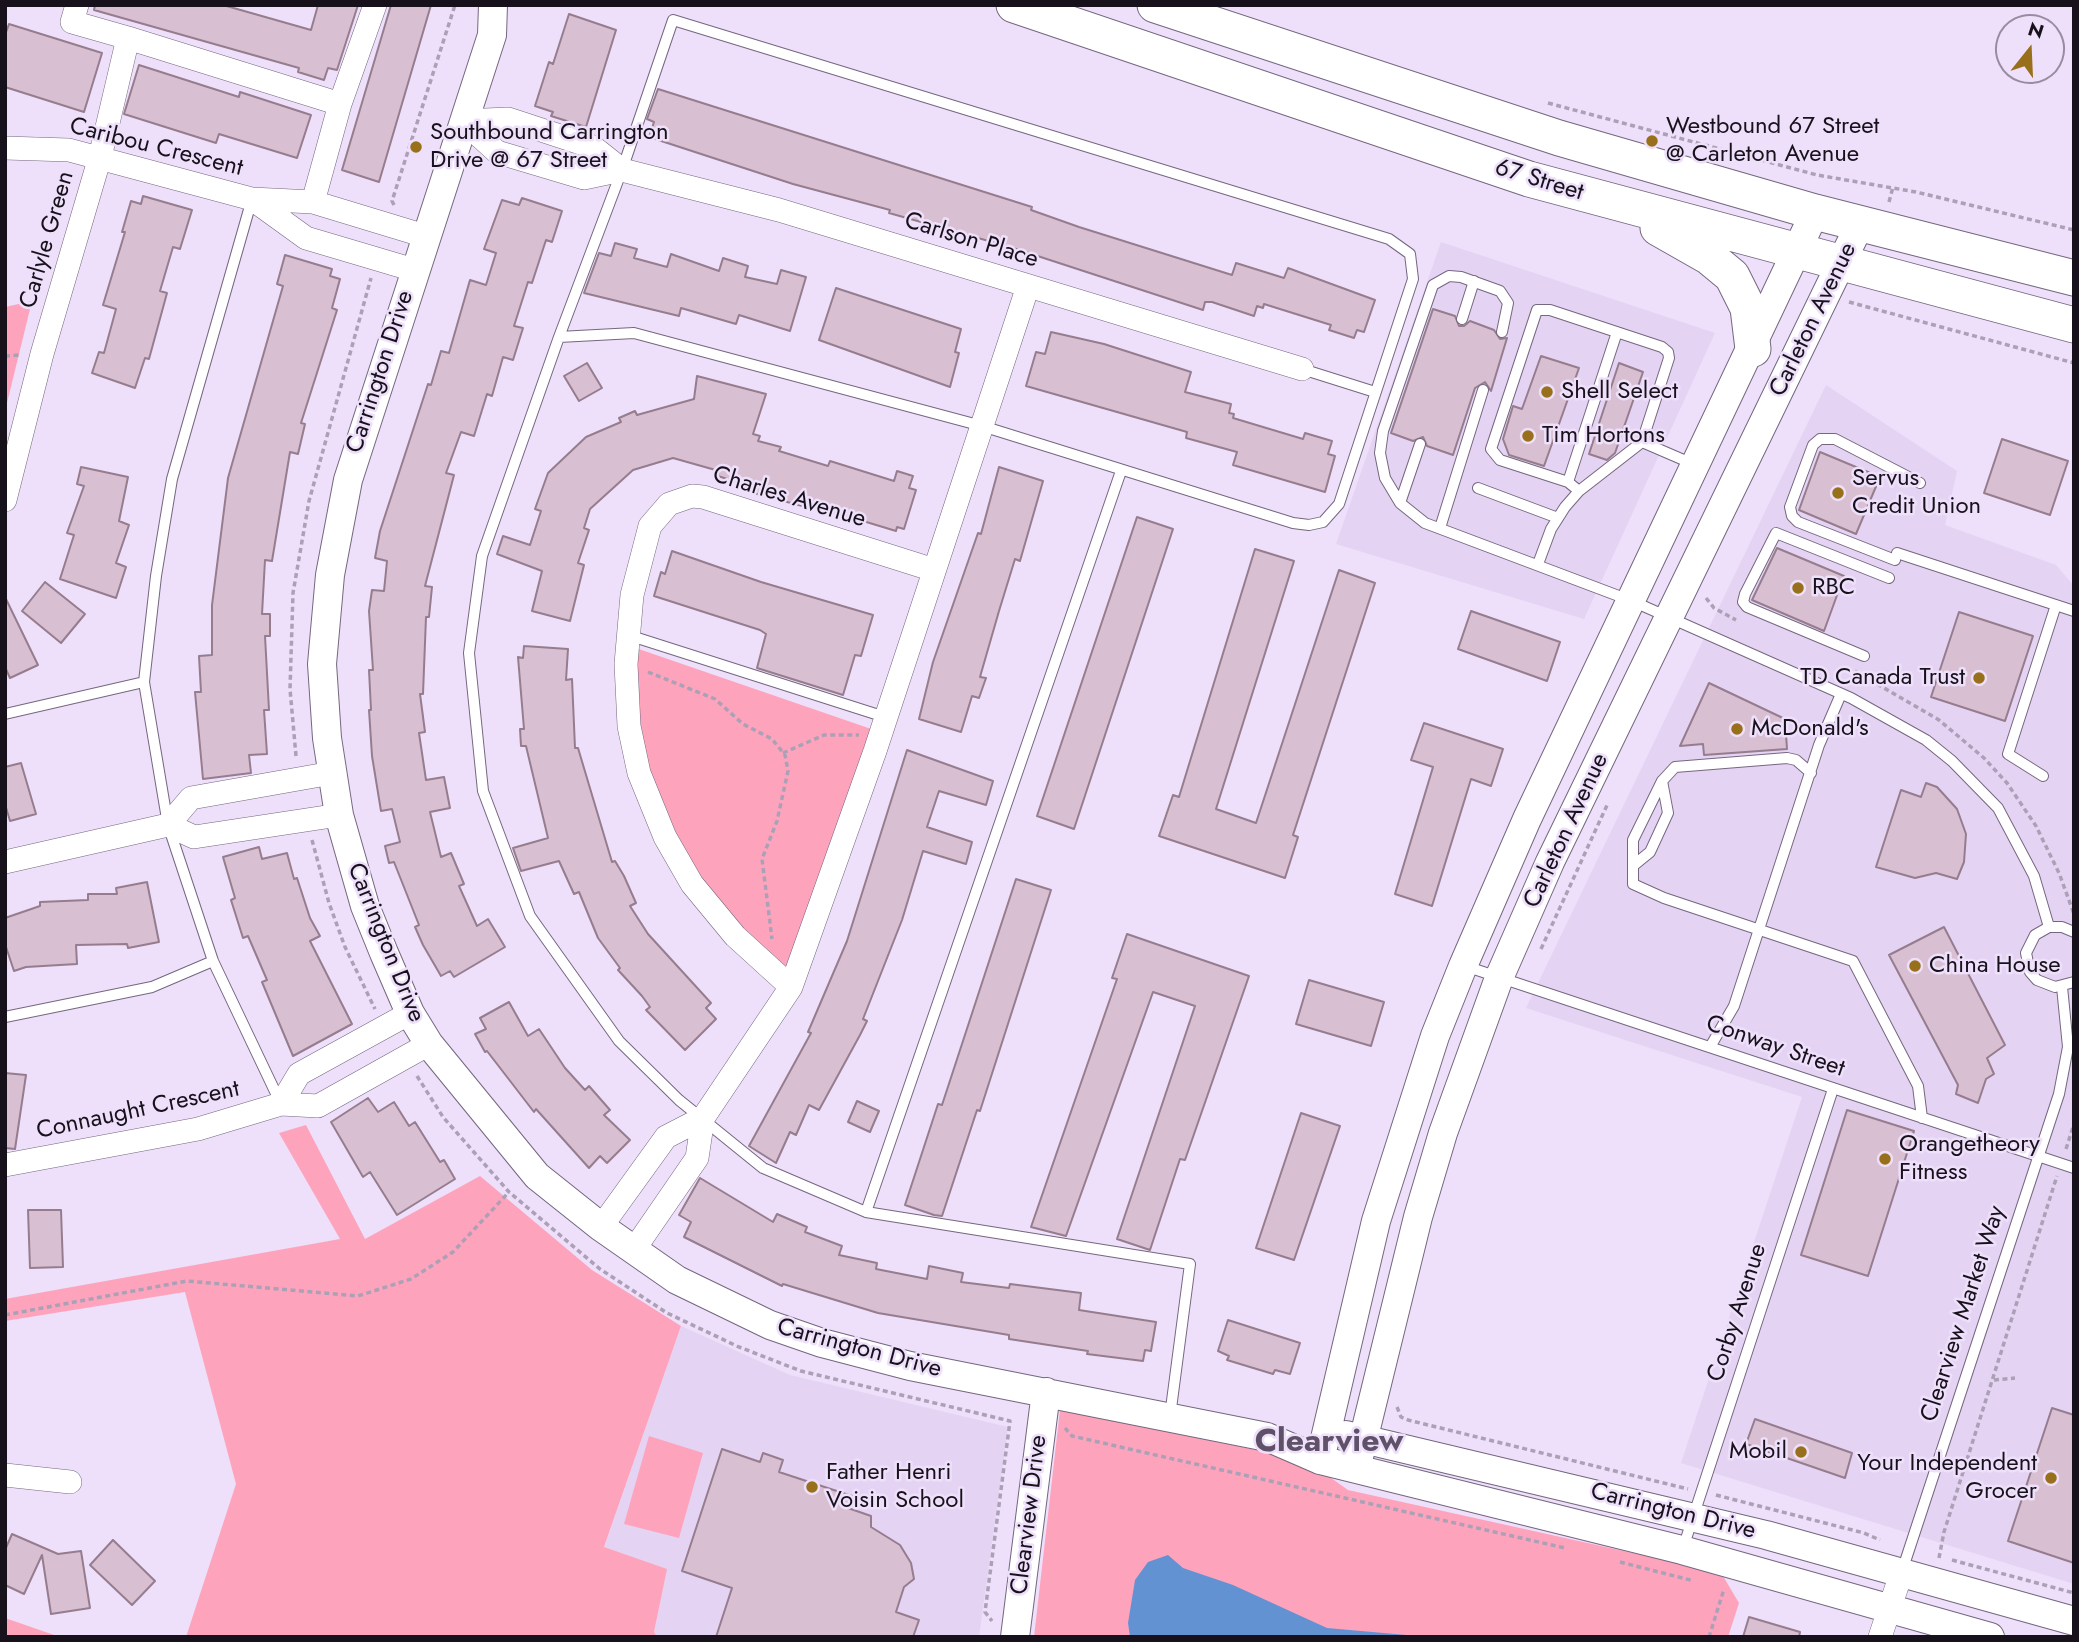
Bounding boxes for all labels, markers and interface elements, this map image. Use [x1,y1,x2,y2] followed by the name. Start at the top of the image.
[1995,14,2065,84] north arrow
[2025,15,2047,46] text: N
[66,113,246,183] street label: Caribou Crescent
[1666,113,1879,169] place label: Westbound 67 Street @ Carleton Avenue
[430,119,669,175] place label: Southbound Carrington Drive @ 67 Street
[1644,133,1660,149] marker: Westbound 67 Street @ Carleton Avenue
[408,139,424,155] marker: Southbound Carrington Drive @ 67 Street
[1491,154,1587,208] street label: 67 Street
[15,168,81,312] street label: Carlyle Green
[901,207,1041,275] street label: Carlson Place
[1764,238,1864,402] street label: Carleton Avenue
[341,287,421,457] street label: Carrington Drive
[1561,378,1678,406] place label: Shell Select
[1539,384,1555,400] marker: Shell Select
[1542,422,1665,450] place label: Tim Hortons
[1520,428,1536,444] marker: Tim Hortons
[709,461,869,535] street label: Charles Avenue
[1852,465,1981,521] place label: Servus Credit Union
[1830,485,1846,501] marker: Servus Credit Union
[1812,574,1855,602] place label: RBC
[1790,580,1806,596] marker: RBC
[1800,664,1965,692] place label: TD Canada Trust
[1971,670,1987,686] marker: TD Canada Trust
[1751,715,1869,743] place label: McDonald's
[1729,721,1745,737] marker: McDonald's
[1519,749,1615,913] street label: Carleton Avenue
[340,859,430,1027] street label: Carrington Drive
[1929,952,2061,980] place label: China House
[1907,958,1923,974] marker: China House
[1702,1010,1848,1084] street label: Conway Street
[34,1075,242,1147] street label: Connaught Crescent
[1899,1131,2040,1187] place label: Orangetheory Fitness
[1877,1151,1893,1167] marker: Orangetheory Fitness
[1916,1202,2012,1426] street label: Clearview Market Way
[1702,1240,1774,1386] street label: Corby Avenue
[774,1313,944,1385] street label: Carrington Drive
[1255,1424,1403,1462] district label: Clearview
[1006,1434,1054,1596] street label: Clearview Drive
[1729,1438,1787,1466] place label: Mobil
[1793,1444,1809,1460] marker: Mobil
[1857,1450,2037,1506] place label: Your Independent Grocer
[826,1459,964,1515] place label: Father Henri Voisin School
[2043,1470,2059,1486] marker: Your Independent Grocer
[1588,1478,1758,1546] street label: Carrington Drive
[804,1479,820,1495] marker: Father Henri Voisin School

